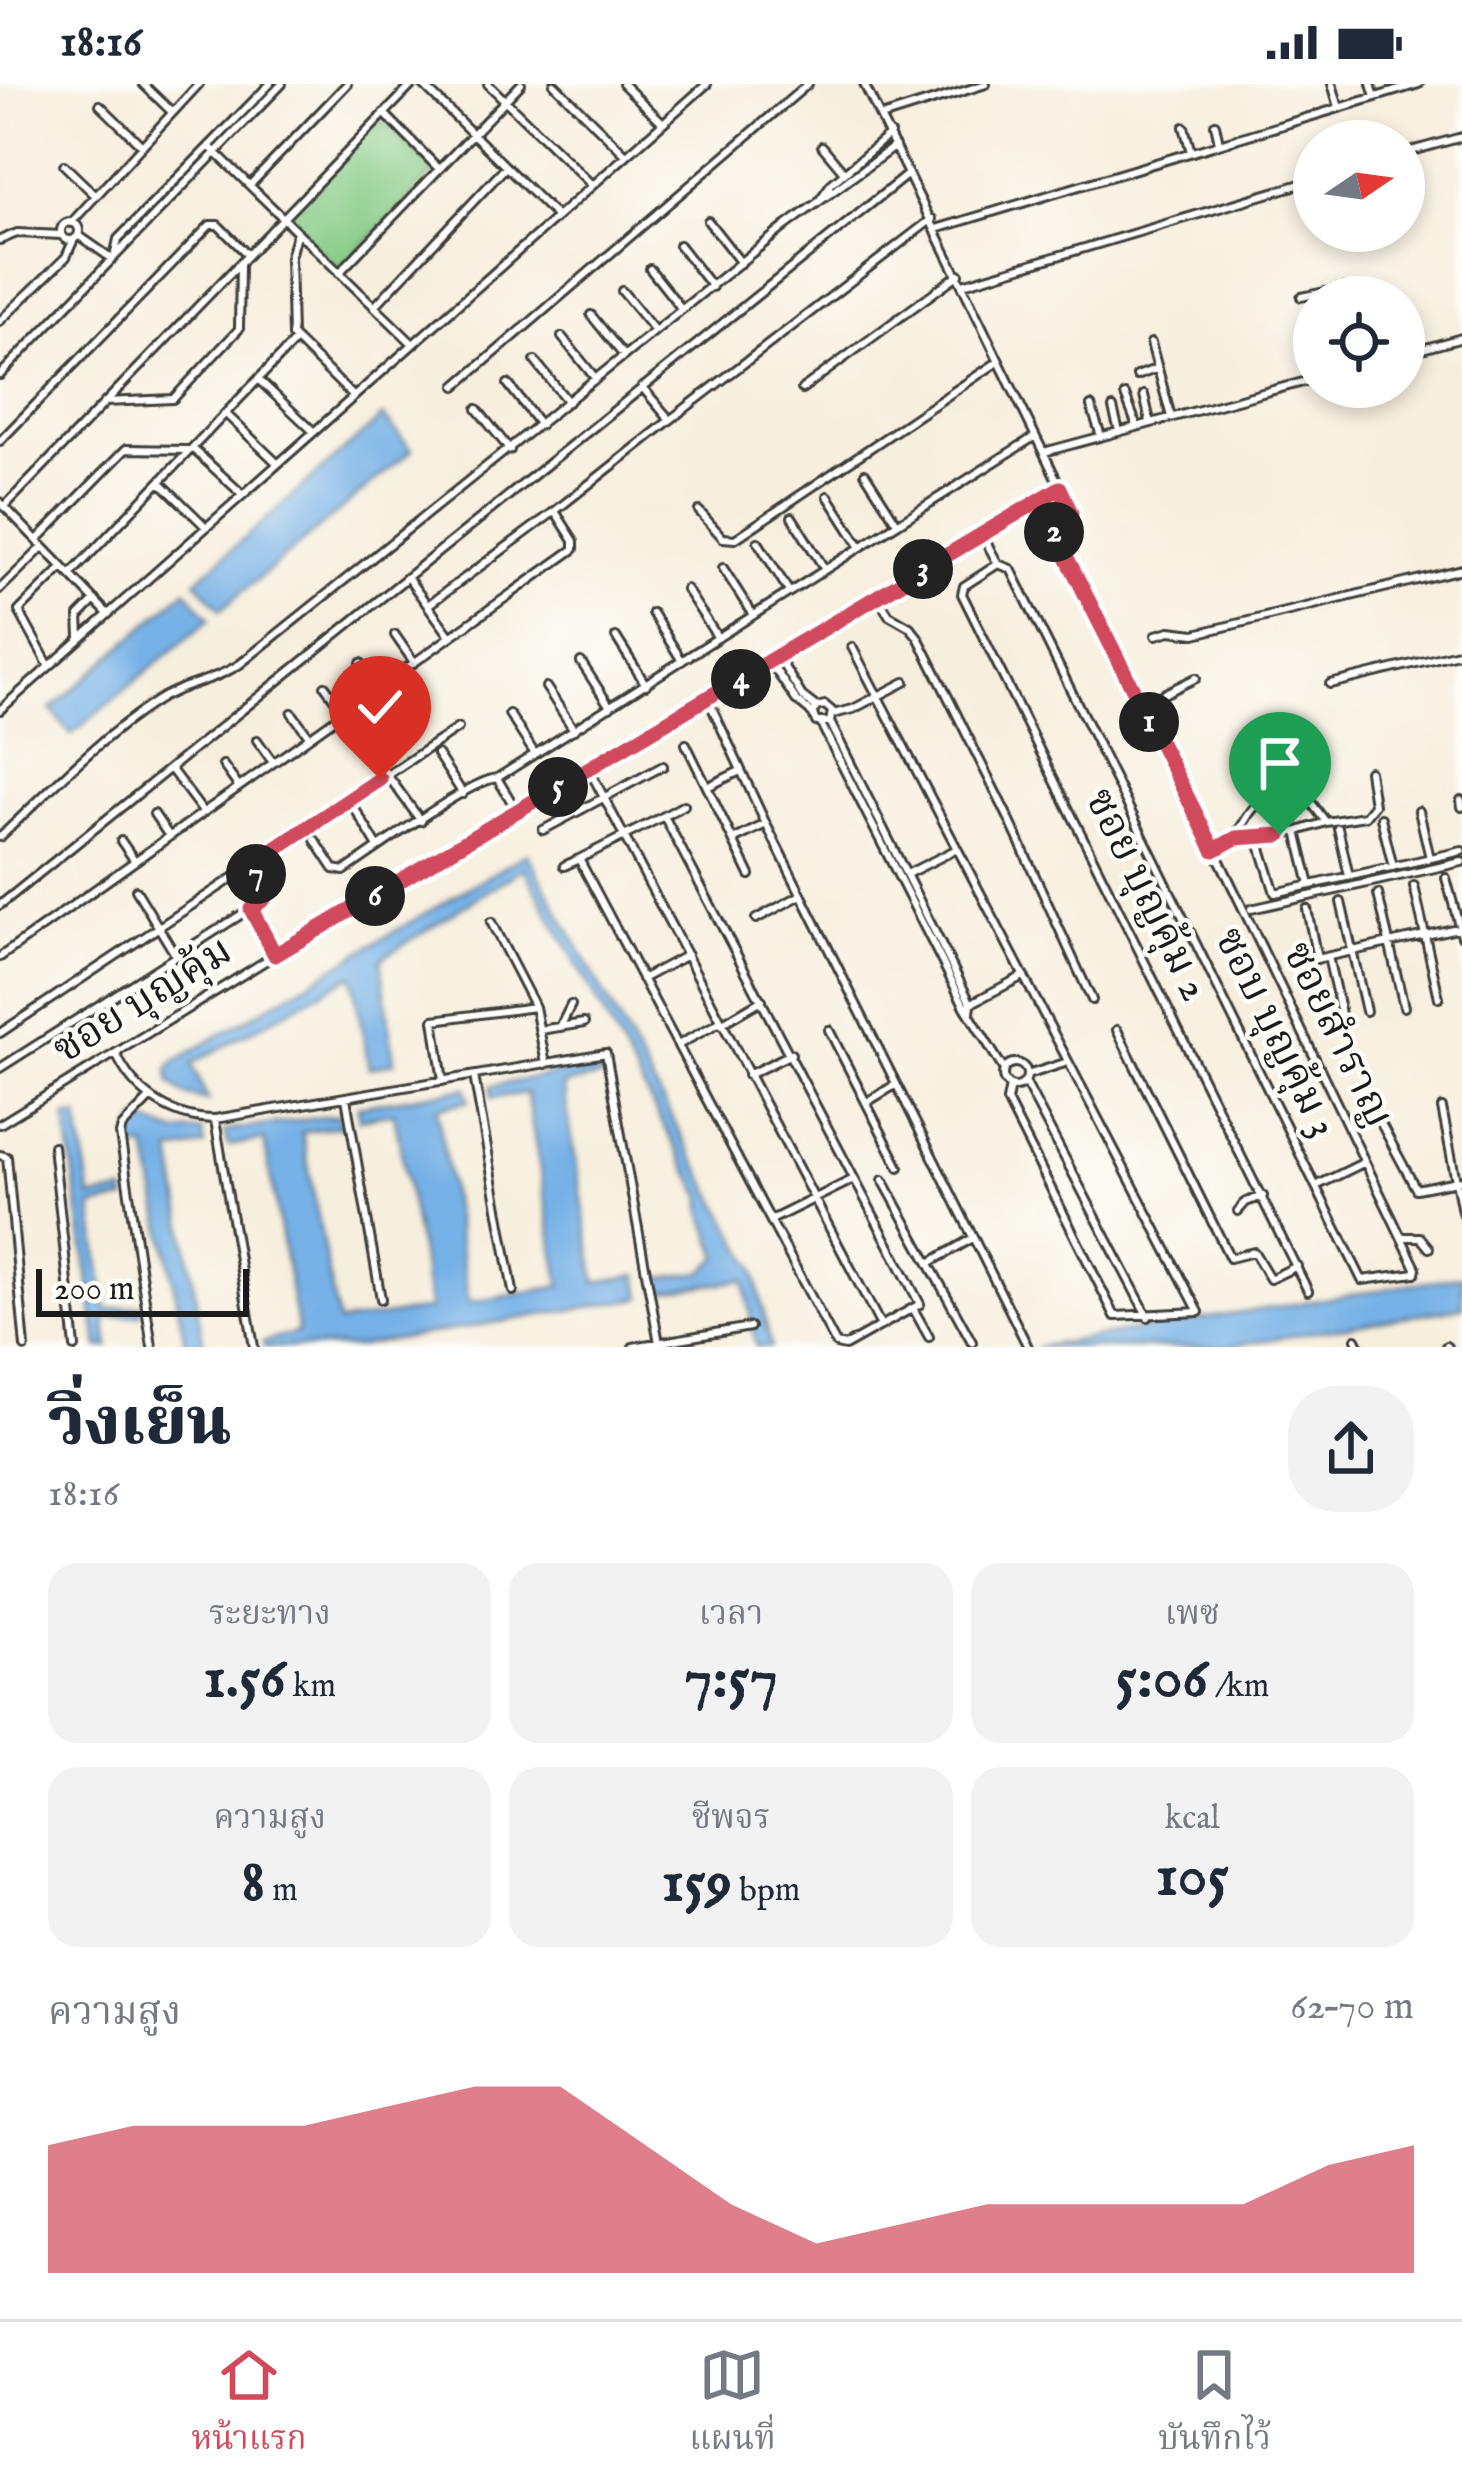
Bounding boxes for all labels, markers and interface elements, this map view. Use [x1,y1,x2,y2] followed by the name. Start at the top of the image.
[60,14,142,71] text: 18:16
[1293,120,1425,252] north arrow
[1293,120,1425,408] map controls
[1293,276,1425,408] button: locate
[1024,502,1084,562] pin: 2
[1046,511,1062,553] text: 2
[893,539,953,599] pin: 3
[917,548,929,590] text: 3
[711,649,771,709] pin: 4
[329,656,431,779] pin
[733,658,749,700] text: 4
[347,674,413,740] icon: check
[1119,692,1179,752] pin: 1
[1143,701,1155,743] text: 1
[1229,712,1331,835] pin
[1247,730,1313,796] icon: arrive
[528,757,588,817] pin: 5
[552,766,564,808] text: 5
[1072,780,1220,1010] street label: ซอย บุญคุ้ม 2
[226,844,286,904] pin: 7
[248,853,264,895] text: 7
[345,866,405,926] pin: 6
[368,875,382,917] text: 6
[1201,919,1349,1147] street label: ซอบ บุญคุ้ม 3
[44,925,242,1077] street label: ซอย บุญคุ้ม
[1269,934,1405,1136] street label: ซอยสำราญ
[36,1263,249,1316] scale bar
[54,1269,135,1311] text: 200 m
[48,1383,231,1467] text: วิ่งเย็น
[1288,1386,1414,1512] button: share
[48,1470,119,1519] text: 18:16
[209,1594,331,1636] text: ระยะทาง
[699,1594,763,1636] text: เวลา
[1165,1594,1220,1636] text: เพซ
[203,1642,286,1718] text: 1.56
[684,1642,778,1718] text: 7:57
[1115,1642,1208,1718] text: 5:06
[286,1666,336,1708] text: km
[1208,1666,1269,1708] text: /km
[213,1798,326,1840] text: ความสูง
[692,1798,770,1840] text: ชีพจร
[1165,1798,1220,1840] text: kcal
[1156,1840,1229,1916] text: 105
[242,1846,265,1922] text: 8
[662,1846,732,1922] text: 159
[265,1870,298,1912] text: m
[732,1870,800,1912] text: bpm
[1290,1983,1414,2032] text: 62–70 m
[48,1989,181,2038] text: ความสูง
[191,2342,307,2467] tab: หน้าแรก
[689,2342,776,2467] tab: แผนที่
[1158,2342,1271,2467] tab: บันทึกไว้

